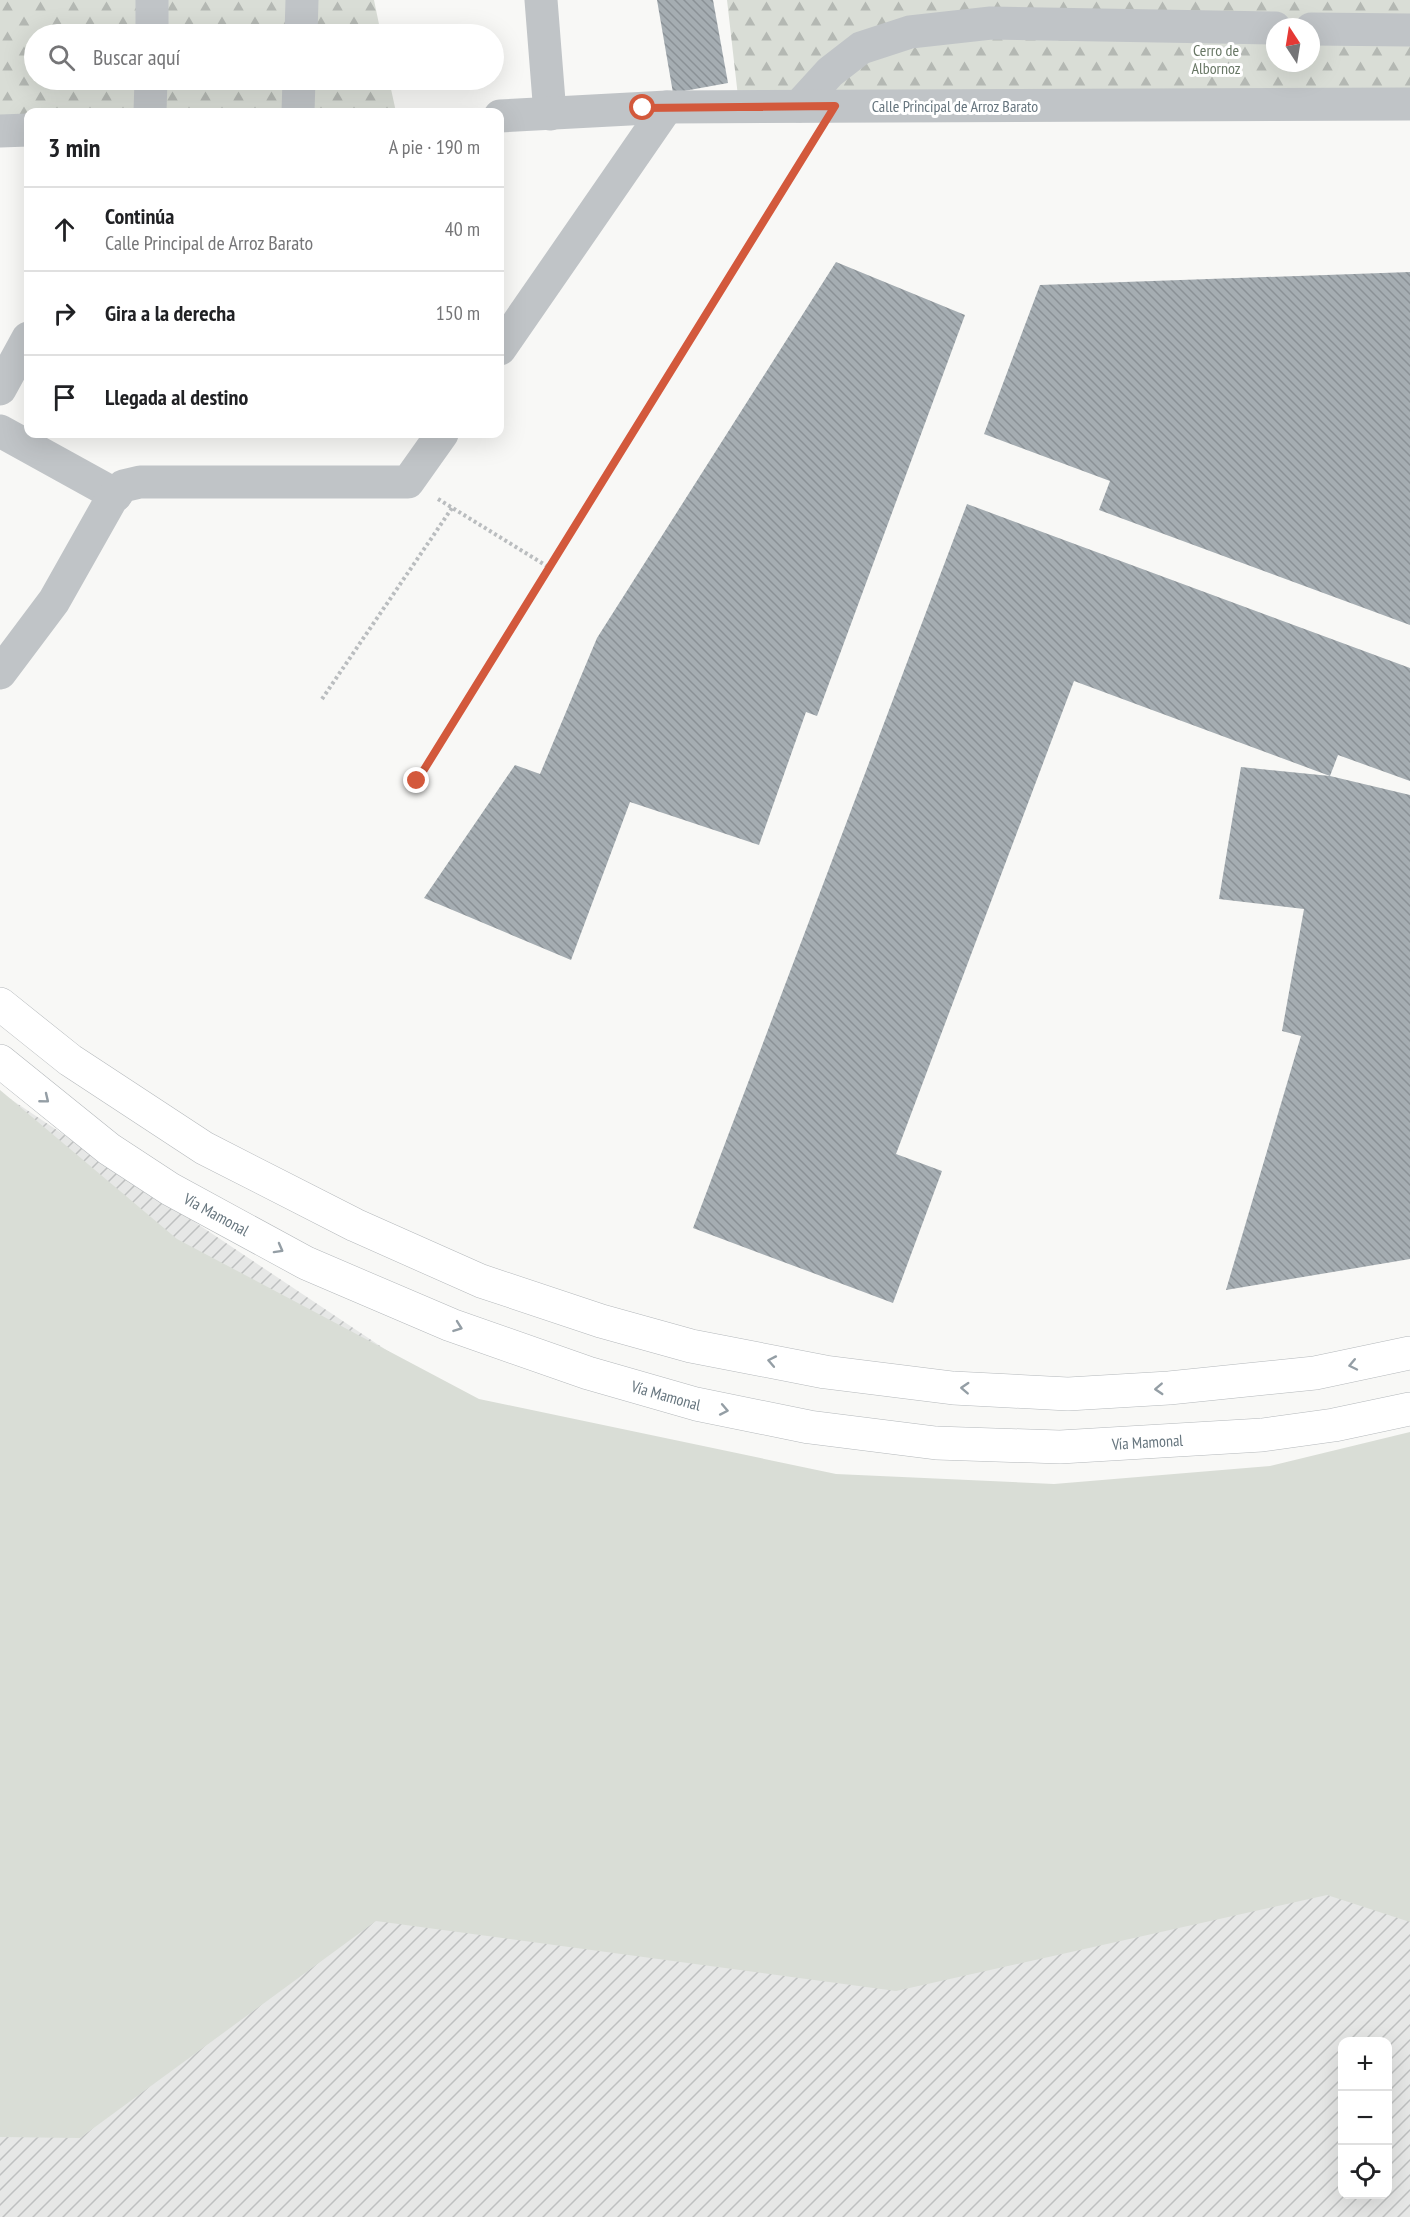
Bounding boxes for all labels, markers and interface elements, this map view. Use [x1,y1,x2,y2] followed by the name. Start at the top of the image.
[1266,18,1320,72] north arrow
[24,24,504,90] search box
[1191,40,1241,78] park label: Cerro de Albornoz
[45,41,78,74] icon: search
[93,43,180,71] text: Buscar aquí
[629,94,655,120] route start
[872,96,1038,116] street label: Calle Principal de Arroz Barato
[48,131,101,164] text: 3 min
[389,134,480,160] text: A pie · 190 m
[105,202,174,230] text: Continúa
[48,213,81,246] icon: ahead
[445,216,480,242] text: 40 m
[105,230,313,256] text: Calle Principal de Arroz Barato
[48,297,81,330] icon: right
[105,299,235,327] text: Gira a la derecha
[436,300,480,326] text: 150 m
[48,381,81,414] icon: arrive
[105,383,248,411] text: Llegada al destino
[403,767,429,793] route end
[38,1091,49,1102] one-way arrow
[180,1188,253,1240] street label: Vía Mamonal
[273,1242,284,1253] one-way arrow
[452,1320,463,1333] one-way arrow
[767,1355,777,1368] one-way arrow
[1348,1358,1358,1371] one-way arrow
[628,1376,703,1415] street label: Vía Mamonal
[960,1382,969,1395] one-way arrow
[1155,1382,1164,1395] one-way arrow
[719,1403,729,1416] one-way arrow
[1110,1430,1184,1454] street label: Vía Mamonal
[1338,2037,1392,2199] map controls
[1338,2037,1392,2091] button: +
[1338,2091,1392,2145] button: −
[1338,2145,1392,2199] button: locate

